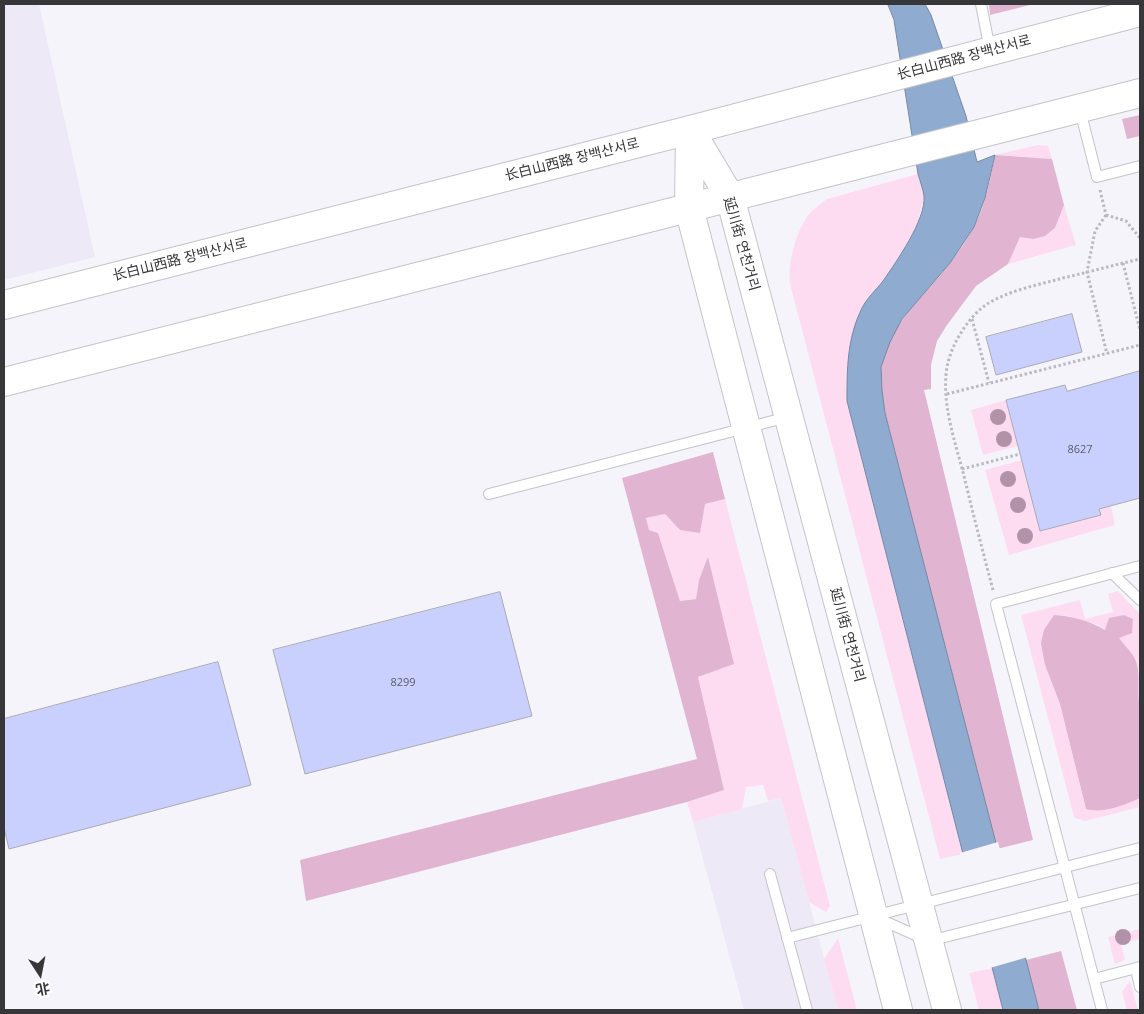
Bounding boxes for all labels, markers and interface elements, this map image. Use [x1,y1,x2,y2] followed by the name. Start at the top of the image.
[895,32,1033,84] street label: 长白山西路 장백산서로
[503,135,641,185] street label: 长白山西路 장백산서로
[720,195,762,293] street label: 延川街 연천거리
[111,235,249,285] street label: 长白山西路 장백산서로
[1067,443,1093,457] house number: 8627
[826,586,868,684] street label: 延川街 연천거리
[390,676,416,690] house number: 8299
[15,949,65,999] north arrow
[34,979,52,1000] text: 北

